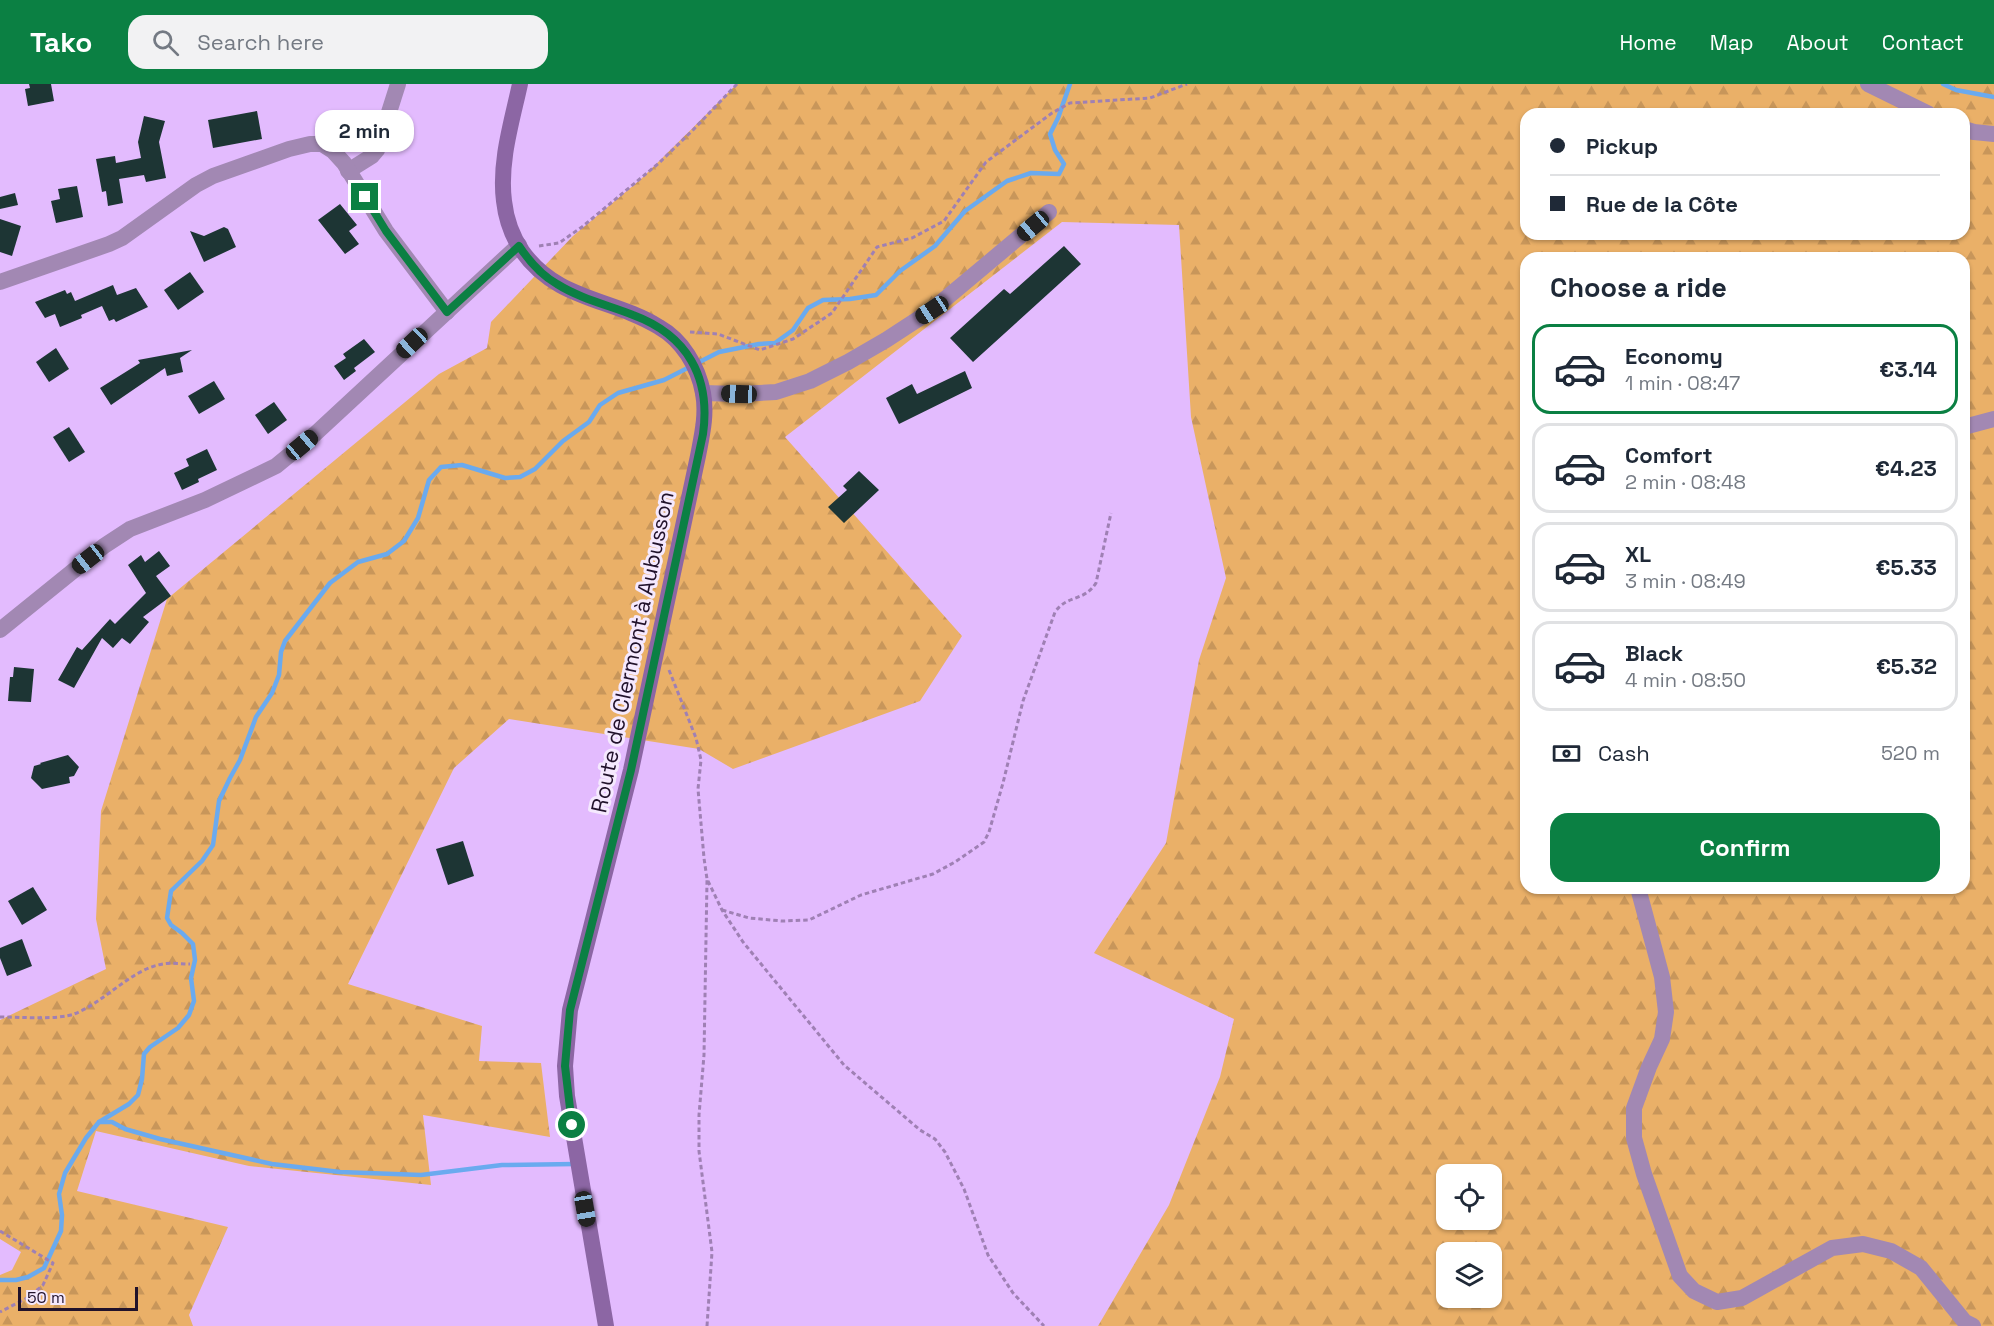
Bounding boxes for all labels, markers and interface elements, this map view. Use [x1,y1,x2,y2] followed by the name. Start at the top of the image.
[128,15,548,69] search box
[30,24,92,60] text: Tako
[149,26,182,59] icon: search
[197,28,324,56] text: Search here
[1619,29,1677,56] text: Home
[1710,29,1754,56] text: Map
[1787,29,1849,56] text: About
[1882,29,1964,56] text: Contact
[316,110,415,152] callout: 2 min
[339,118,390,144] text: 2 min
[1586,132,1658,160] text: Pickup
[351,183,378,210] route end
[1586,190,1738,218] text: Rue de la Côte
[1013,208,1053,244] car
[1550,270,1727,305] text: Choose a ride
[912,293,952,327] car
[393,324,431,362] car
[1553,342,1607,396] icon: car
[1625,342,1723,370] text: Economy
[1879,355,1937,383] text: €3.14
[1625,370,1740,396] text: 1 min · 08:47
[721,384,757,404] car
[282,427,322,463] car
[1553,441,1607,495] icon: car
[1625,441,1713,469] text: Comfort
[1875,454,1937,482] text: €4.23
[1625,469,1746,495] text: 2 min · 08:48
[584,489,680,815] street label: Route de Clermont à Aubusson
[1553,540,1607,594] icon: car
[1625,540,1651,568] text: XL
[68,541,108,577] car
[1876,553,1937,581] text: €5.33
[1625,568,1746,594] text: 3 min · 08:49
[1553,639,1607,693] icon: car
[1625,639,1683,667] text: Black
[1876,652,1937,680] text: €5.32
[1625,667,1746,693] text: 4 min · 08:50
[1550,737,1583,770] icon: cash
[1598,739,1650,767] text: Cash
[1881,740,1940,766] text: 520 m
[1550,813,1940,882] button: Confirm
[558,1111,585,1138] route start
[1436,1164,1502,1308] map controls
[1436,1164,1502,1230] button: locate
[573,1190,597,1228] car
[1436,1242,1502,1308] button: layers
[18,1284,138,1312] scale bar
[27,1287,65,1308] text: 50 m

